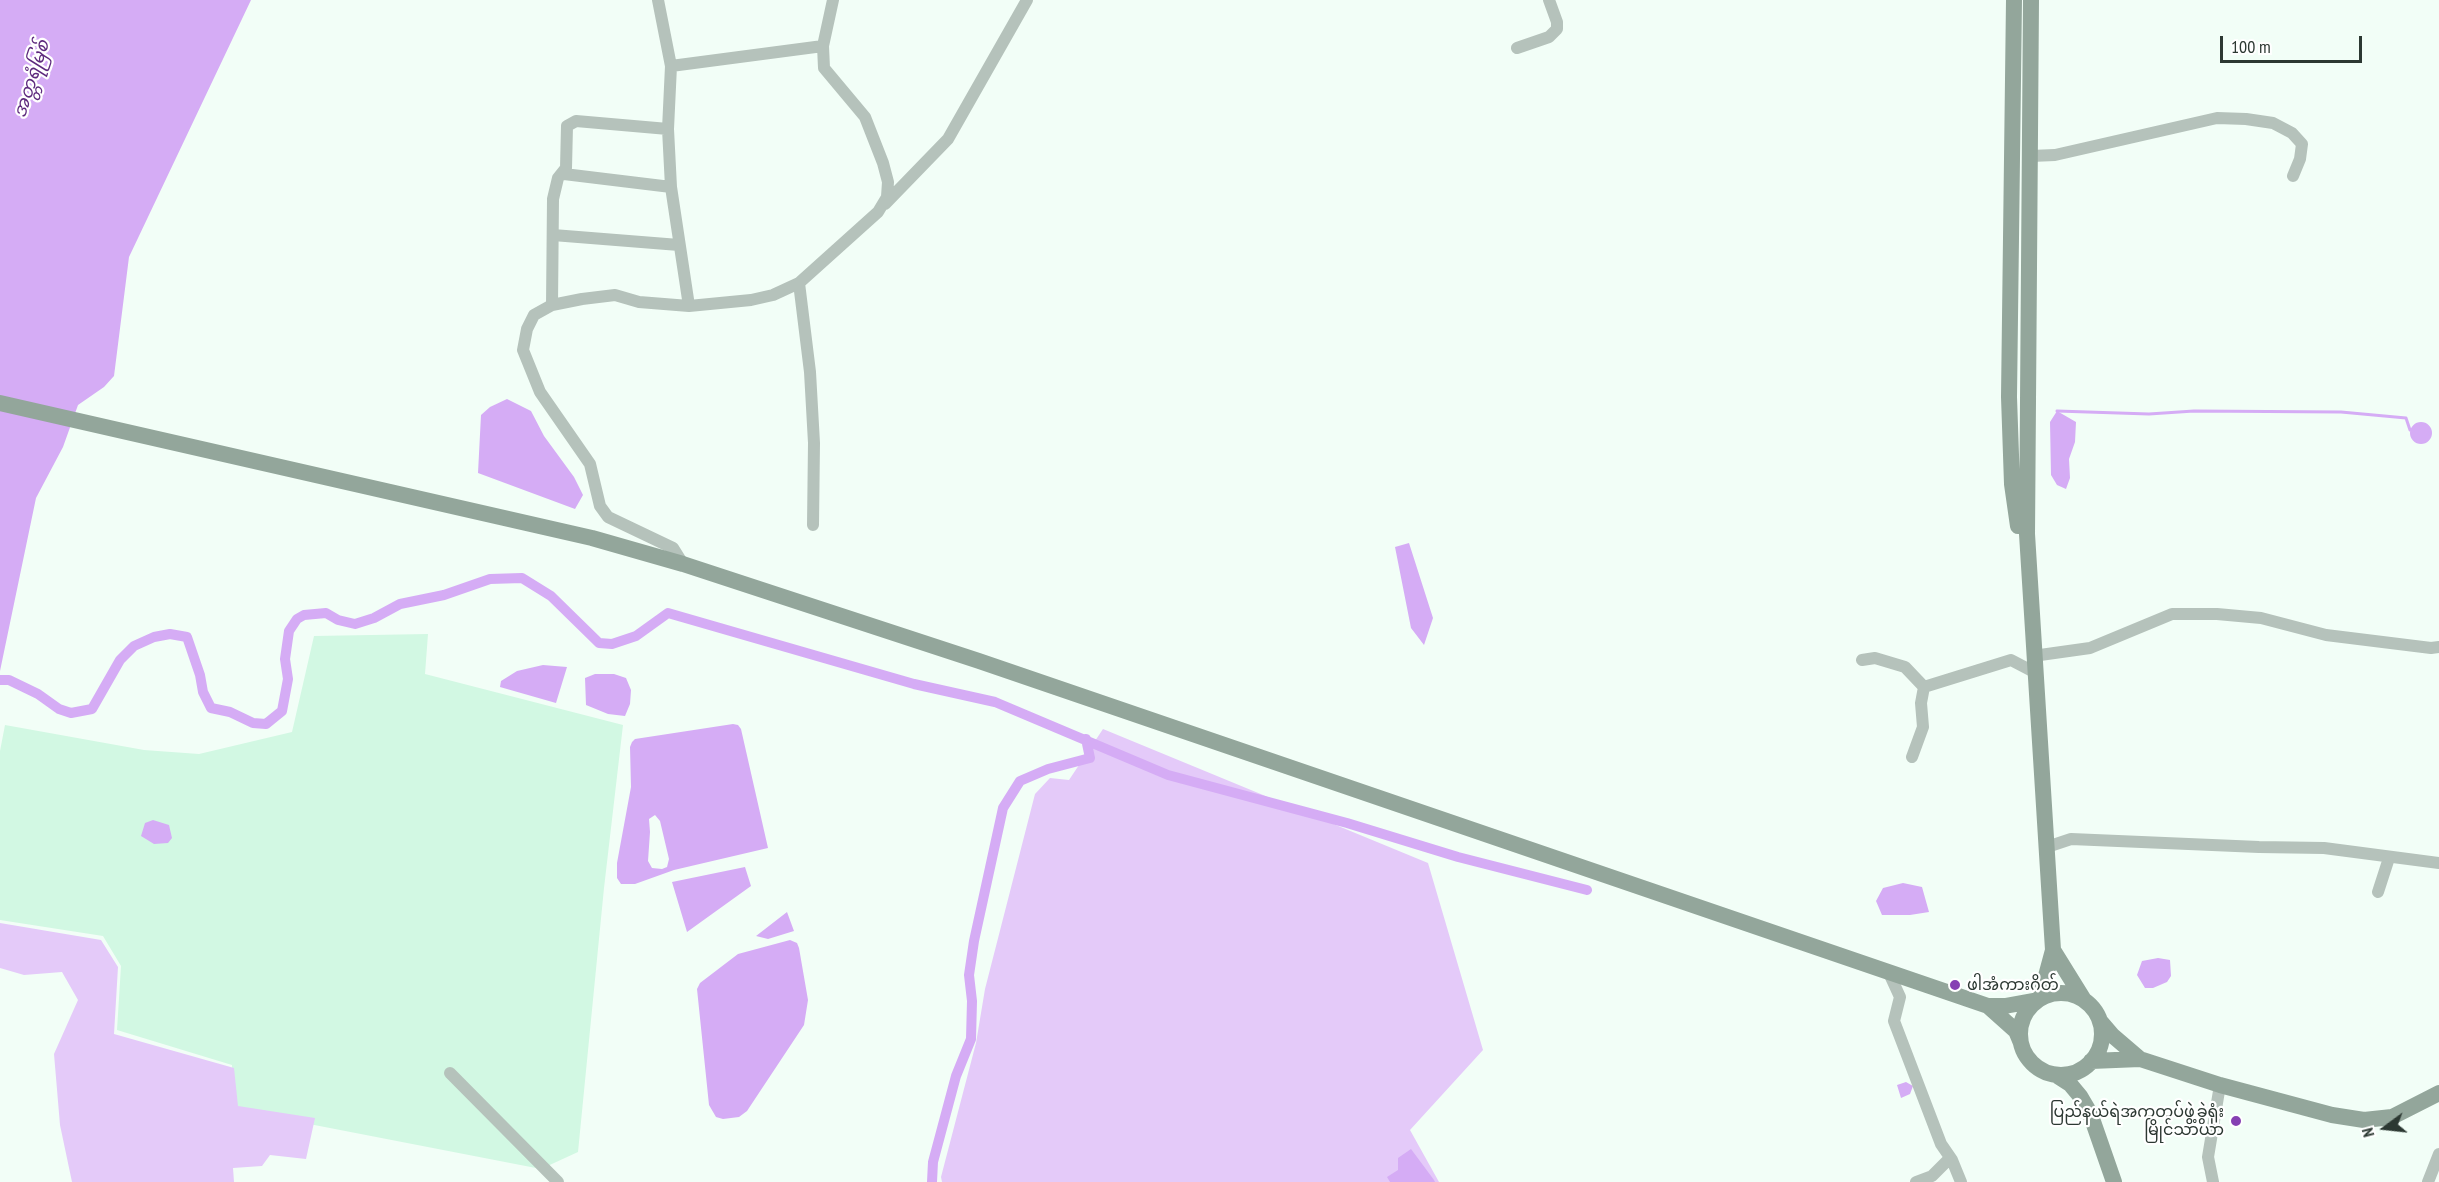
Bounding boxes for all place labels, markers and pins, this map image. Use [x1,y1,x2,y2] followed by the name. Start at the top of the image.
[1967,975,2059,995] place label: ဖါအံကားဂိတ်
[1948,978,1962,992] marker: ဖါအံကားဂိတ်
[2050,1102,2224,1140] place label: ပြည်နယ်ရဲအကူတပ်ဖွဲ့ခွဲရုံး မြိုင်သာယာ
[2229,1114,2243,1128] marker: ပြည်နယ်ရဲအကူတပ်ဖွဲ့ခွဲရုံး မြိုင်သာယာ

